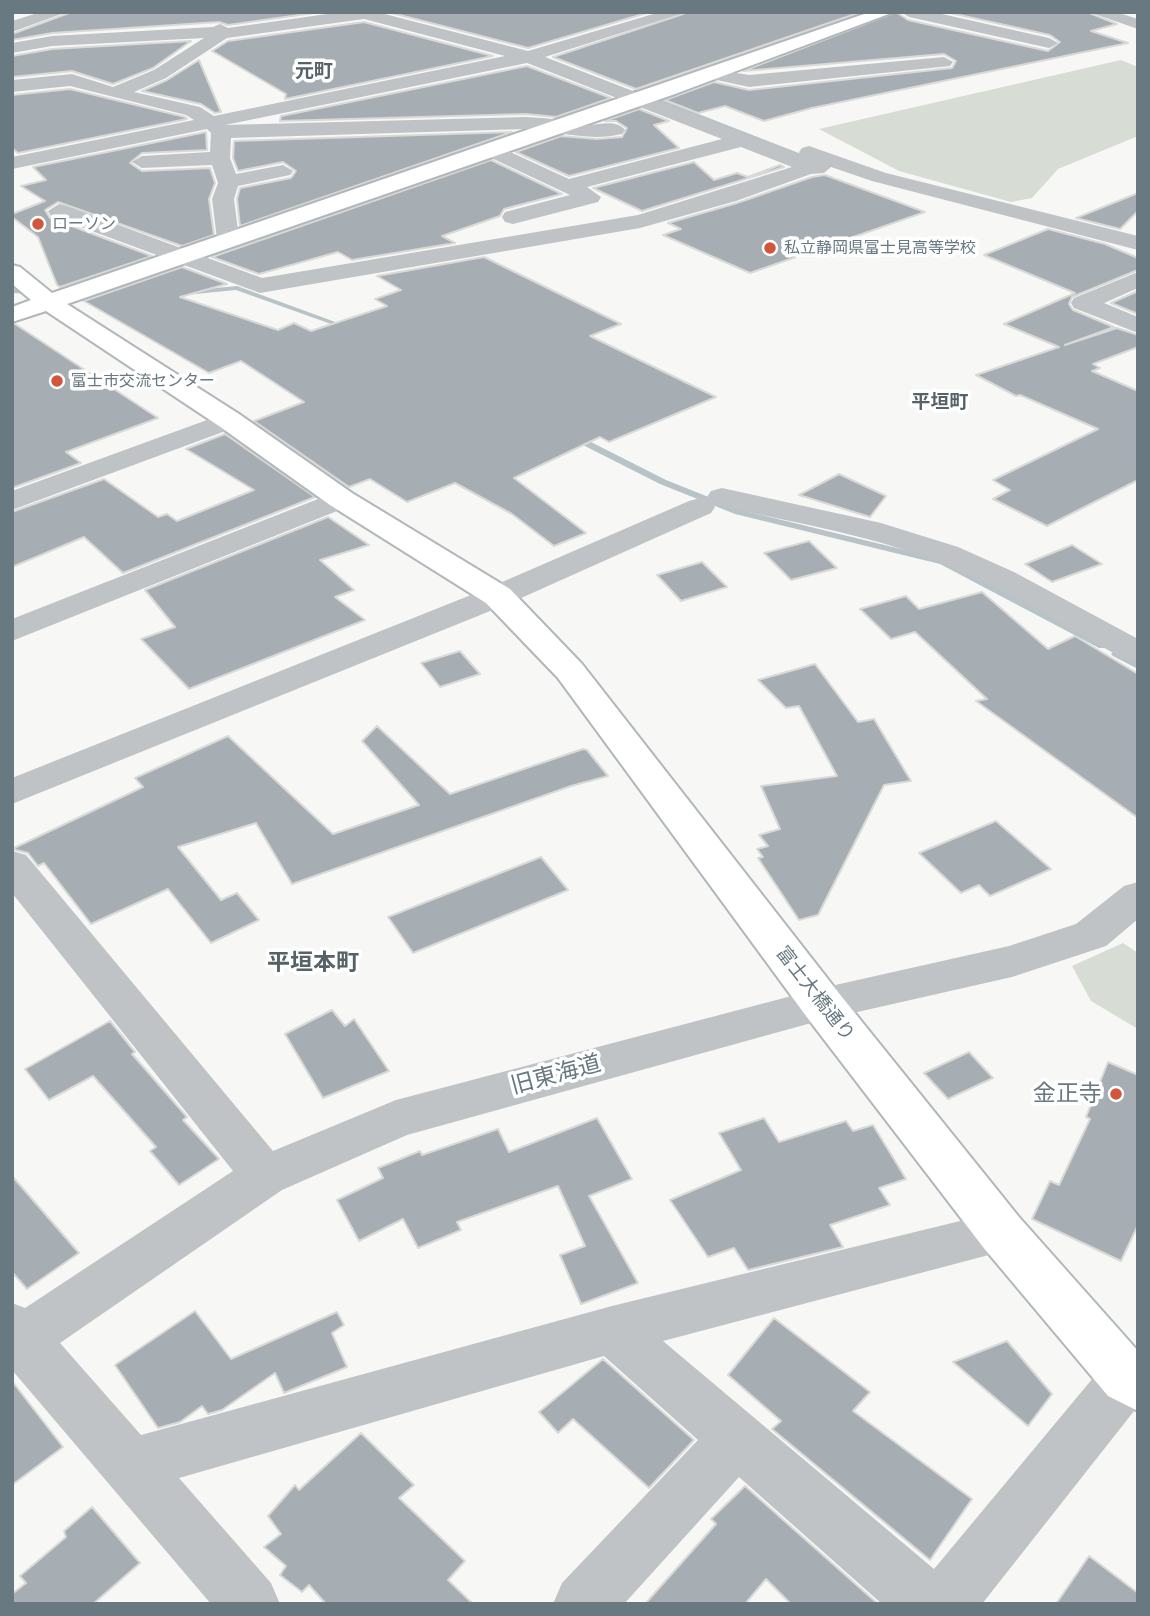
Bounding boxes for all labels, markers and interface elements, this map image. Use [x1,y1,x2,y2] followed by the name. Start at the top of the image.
[295,60,333,82] district label: 元町
[52,214,116,234] place label: ローソン
[30,216,46,232] marker: ローソン
[784,238,976,258] place label: 私立静岡県富士見高等学校
[762,240,778,256] marker: 私立静岡県富士見高等学校
[71,371,215,391] place label: 富士市交流センター
[49,373,65,389] marker: 富士市交流センター
[912,391,968,413] district label: 平垣町
[771,942,859,1046] street label: 富士大橋通り
[267,949,359,977] district label: 平垣本町
[508,1050,604,1100] street label: 旧東海道
[1033,1080,1102,1108] place label: 金正寺
[1108,1086,1124,1102] marker: 金正寺

